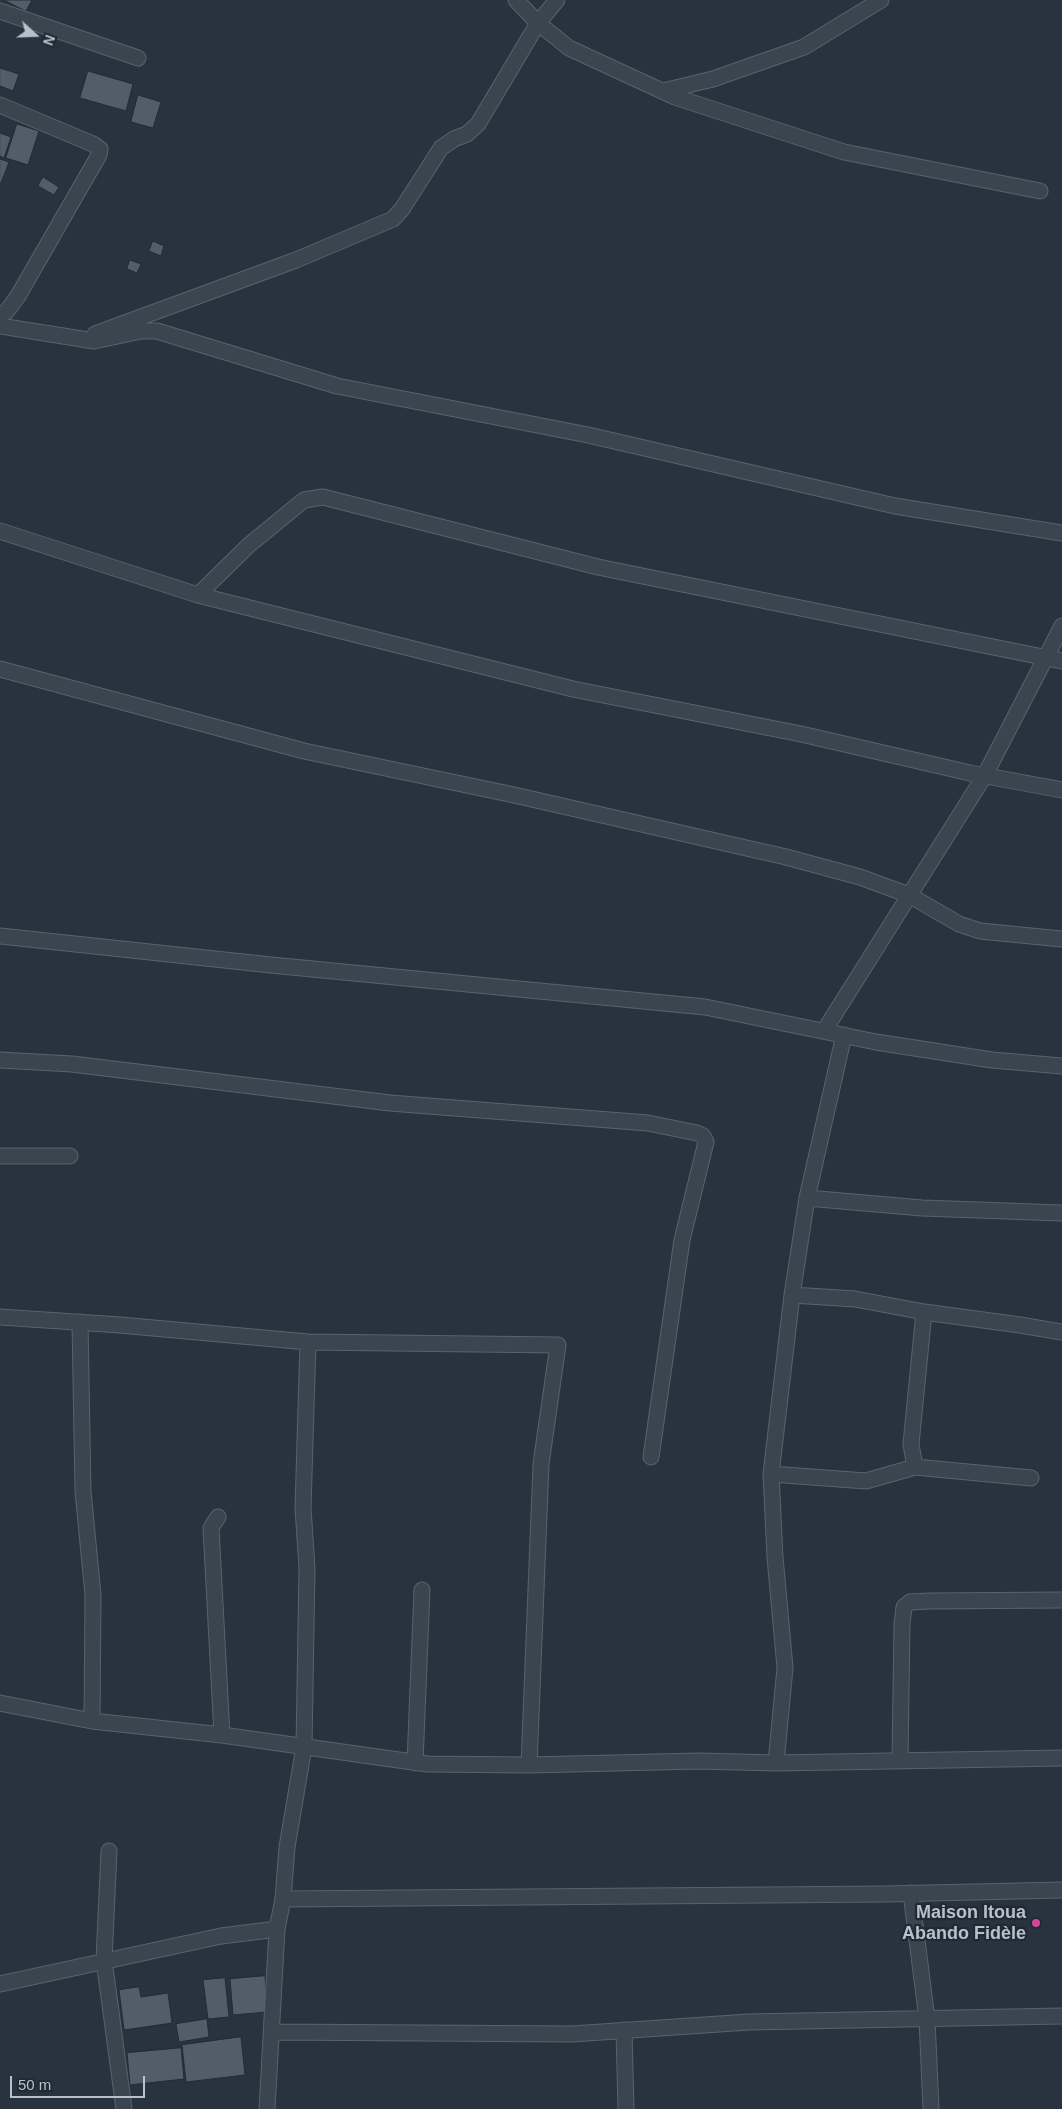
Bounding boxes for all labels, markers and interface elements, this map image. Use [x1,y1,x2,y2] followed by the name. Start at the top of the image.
[10,10,60,60] north arrow
[40,33,58,48] text: N
[902,1902,1026,1945] place label: Maison Itoua Abando Fidèle
[1030,1917,1042,1929] marker: Maison Itoua Abando Fidèle
[12,2066,148,2098] scale bar
[18,2076,51,2093] text: 50 m

